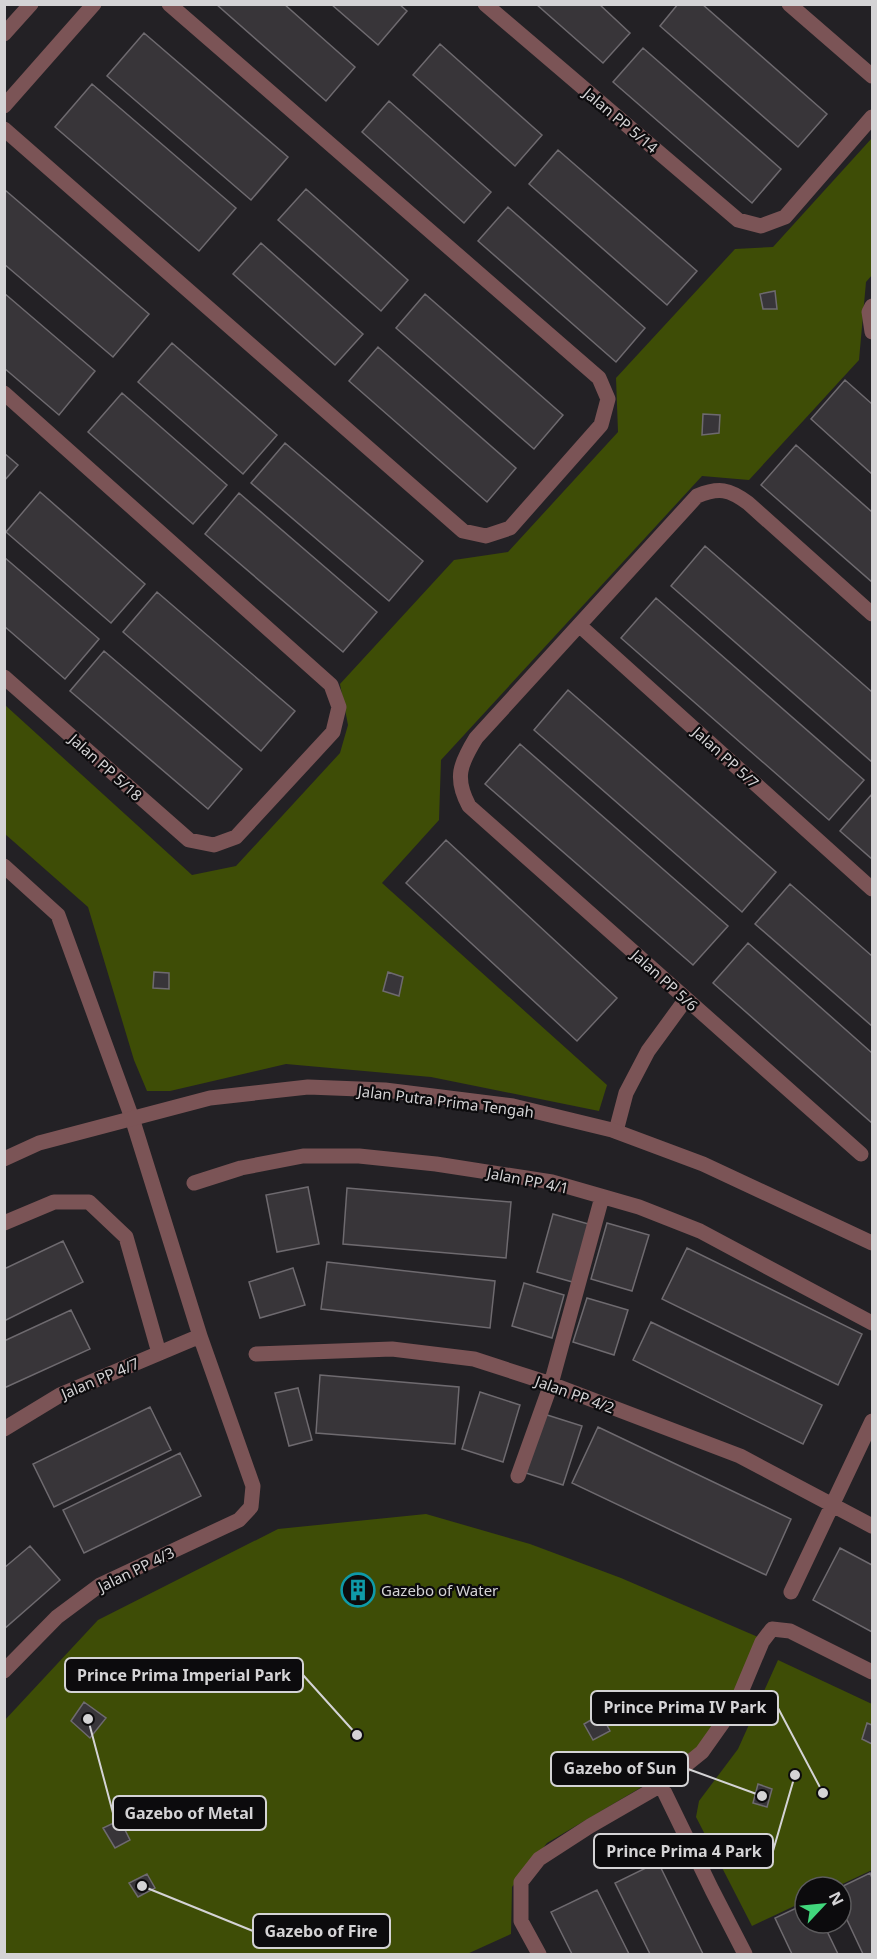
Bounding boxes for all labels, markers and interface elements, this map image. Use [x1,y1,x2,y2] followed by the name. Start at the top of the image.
[578,82,663,157] street label: Jalan PP 5/14
[687,721,763,792] street label: Jalan PP 5/7
[64,728,147,805] street label: Jalan PP 5/18
[626,944,702,1015] street label: Jalan PP 5/6
[355,1080,535,1122] street label: Jalan Putra Prima Tengah
[484,1162,571,1198] street label: Jalan PP 4/1
[56,1353,142,1404] street label: Jalan PP 4/7
[531,1370,617,1418] street label: Jalan PP 4/2
[93,1542,178,1597] street label: Jalan PP 4/3
[340,1572,376,1608] building icon: Gazebo of Water
[381,1580,498,1600] place label: Gazebo of Water
[65,1658,303,1692] callout: Prince Prima Imperial Park
[77,1664,291,1686] text: Prince Prima Imperial Park
[591,1691,778,1725] callout: Prince Prima IV Park
[604,1696,766,1718] text: Prince Prima IV Park
[551,1752,688,1786] callout: Gazebo of Sun
[564,1757,676,1779] text: Gazebo of Sun
[113,1796,266,1830] callout: Gazebo of Metal
[124,1802,254,1824] text: Gazebo of Metal
[594,1834,773,1868] callout: Prince Prima 4 Park
[606,1840,762,1862] text: Prince Prima 4 Park
[793,1875,853,1935] north arrow
[824,1888,849,1909] text: N
[253,1914,390,1948] callout: Gazebo of Fire
[264,1920,378,1942] text: Gazebo of Fire

